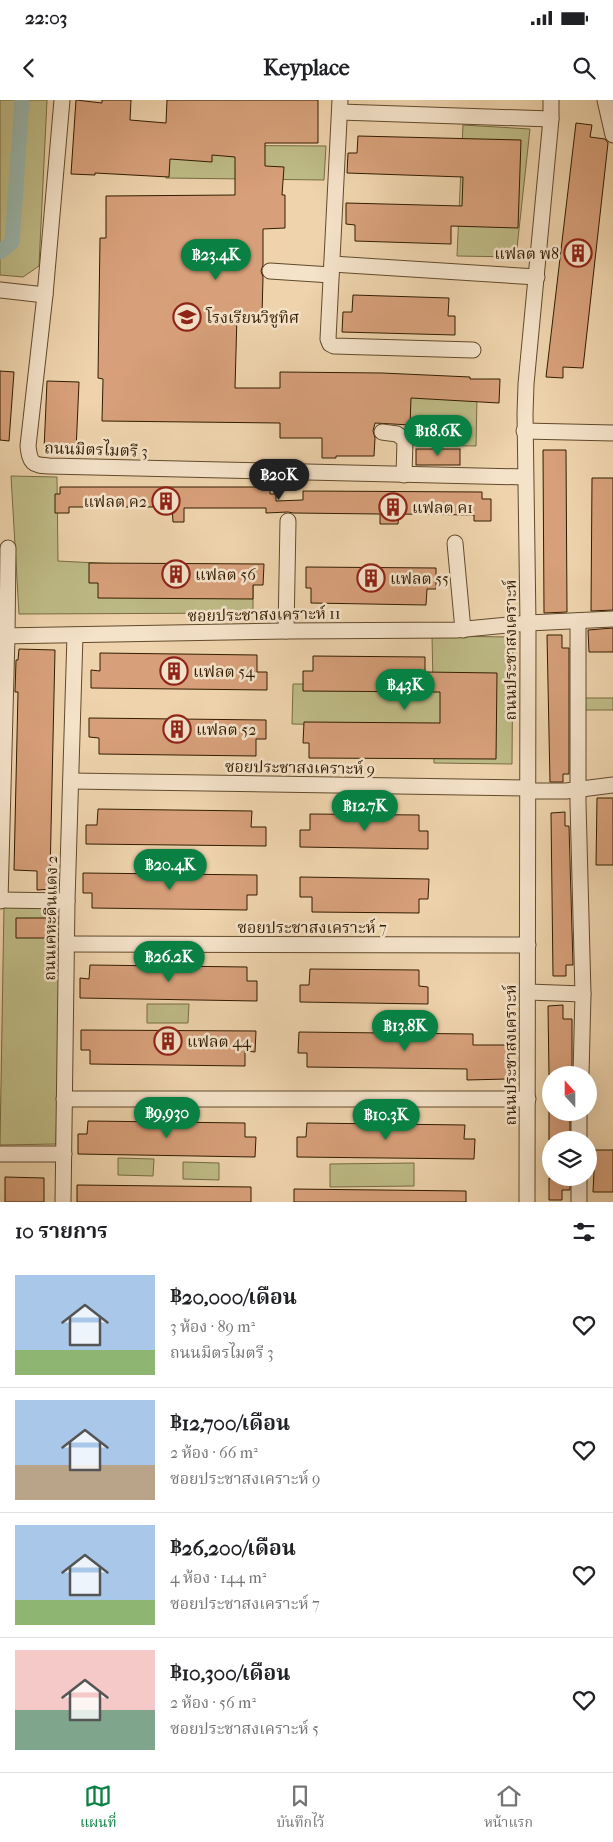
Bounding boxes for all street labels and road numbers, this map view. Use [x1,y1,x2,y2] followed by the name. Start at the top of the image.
[44,437,148,461] street label: ถนนมิตรไมตรี 3
[501,579,520,720] street label: ถนนประชาสงเคราะห์
[187,604,341,625] street label: ซอยประชาสงเคราะห์ 11
[225,757,375,778] street label: ซอยประชาสงเคราะห์ 9
[40,855,61,981] street label: ถนนเคหะดินแดง 2
[237,918,387,937] street label: ซอยประชาสงเคราะห์ 7
[501,984,520,1125] street label: ถนนประชาสงเคราะห์

